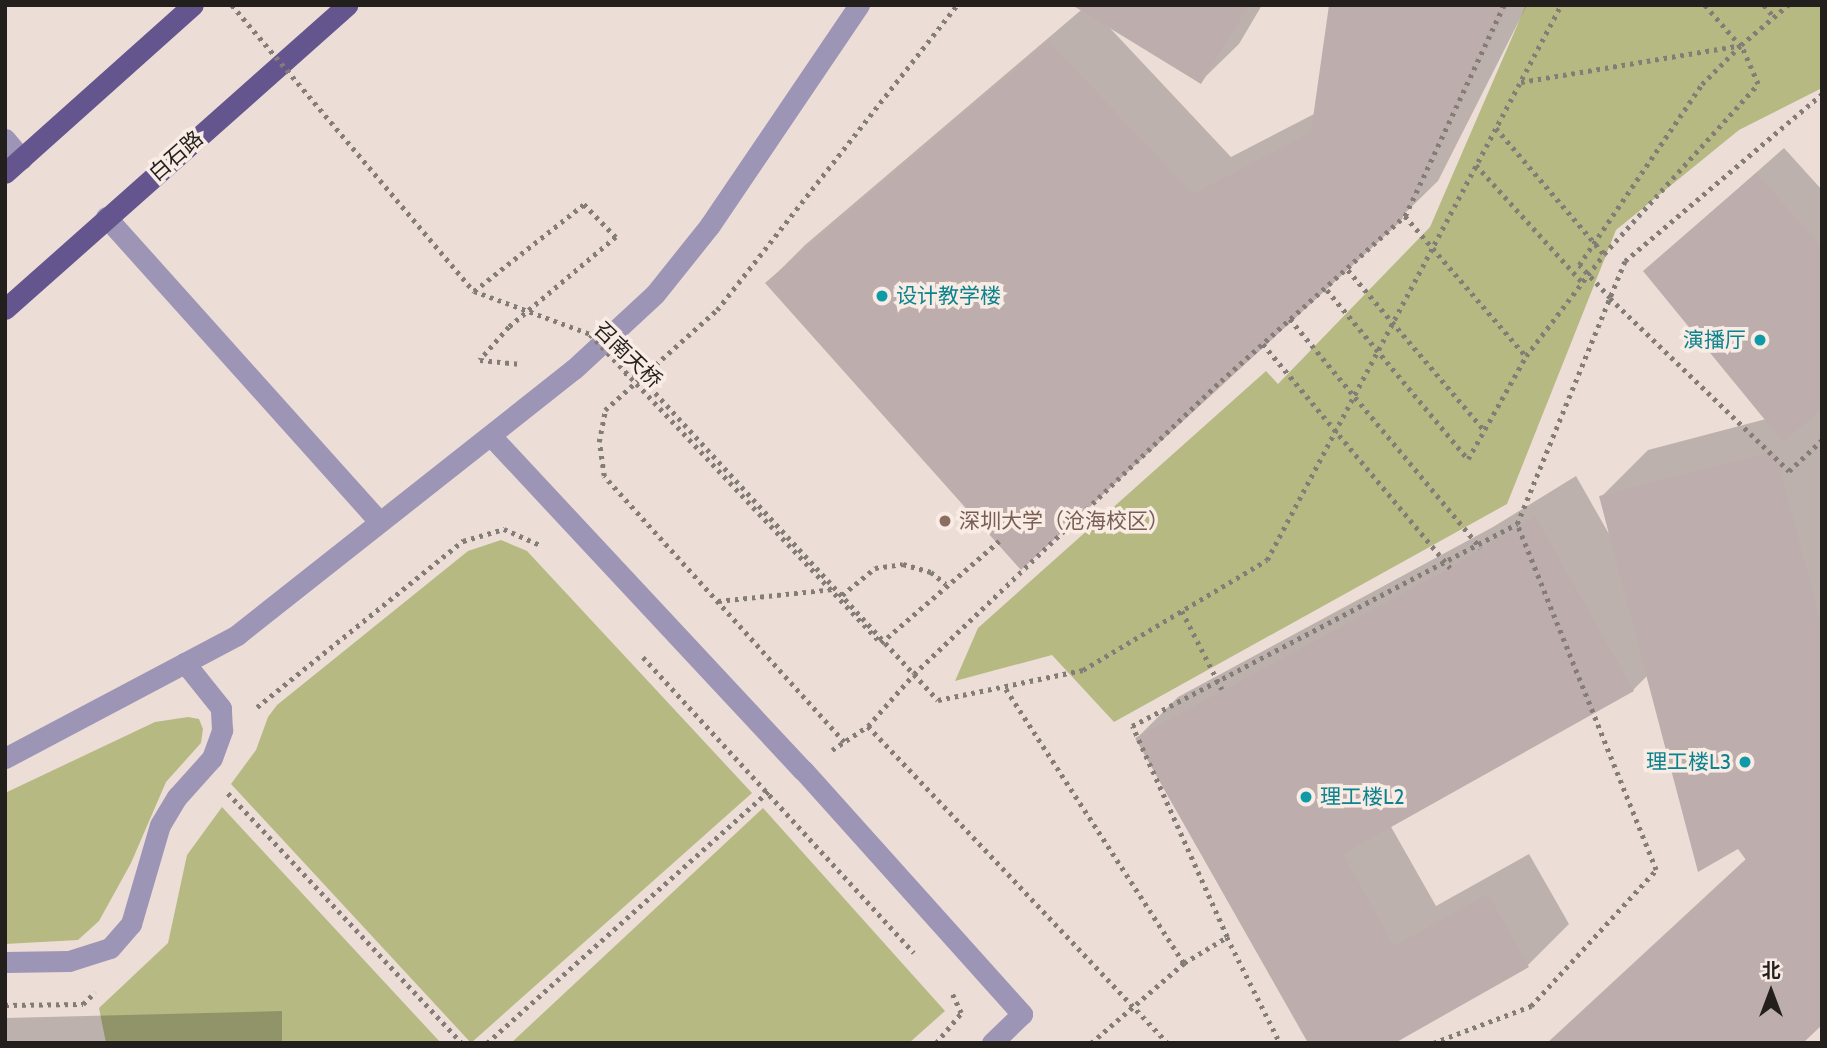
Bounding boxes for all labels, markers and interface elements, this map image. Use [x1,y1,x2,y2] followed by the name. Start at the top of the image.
[144,126,208,186] street label: 白石路
[896,283,1001,309] place label: 设计教学楼
[874,288,890,304] marker: 设计教学楼
[589,317,667,393] street label: 召南天桥
[1683,327,1746,353] place label: 演播厅
[1752,332,1768,348] marker: 演播厅
[959,508,1169,534] place label: 深圳大学（沧海校区）
[937,513,953,529] marker: 深圳大学（沧海校区）
[1646,749,1731,775] place label: 理工楼L3
[1737,754,1753,770] marker: 理工楼L3
[1320,784,1405,810] place label: 理工楼L2
[1298,789,1314,805] marker: 理工楼L2
[1736,957,1806,1027] north arrow
[1761,959,1781,982] text: 北

